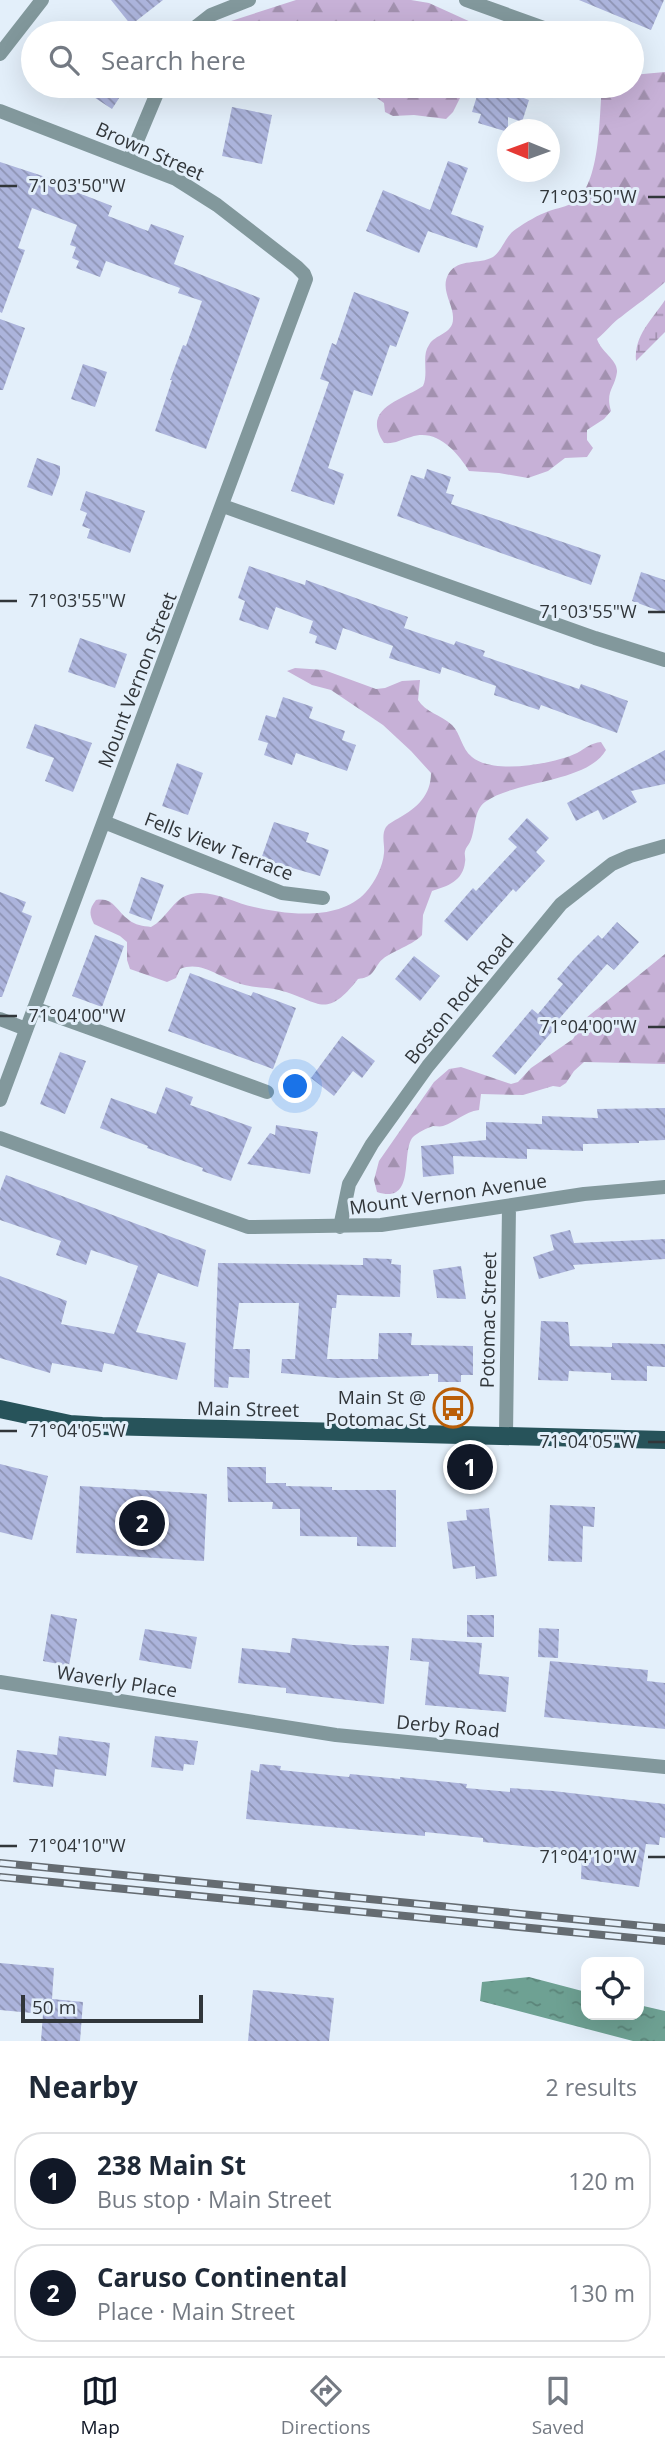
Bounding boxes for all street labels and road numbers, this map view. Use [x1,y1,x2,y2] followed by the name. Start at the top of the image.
[92,116,208,187] street label: Brown Street
[92,588,183,771] street label: Mount Vernon Street
[141,806,297,886] street label: Fells View Terrace
[399,929,519,1069] street label: Boston Rock Road
[348,1167,548,1221] street label: Mount Vernon Avenue
[474,1251,502,1388] street label: Potomac Street
[197,1395,299,1423] street label: Main Street
[55,1659,179,1703] street label: Waverly Place
[395,1709,501,1743] street label: Derby Road

